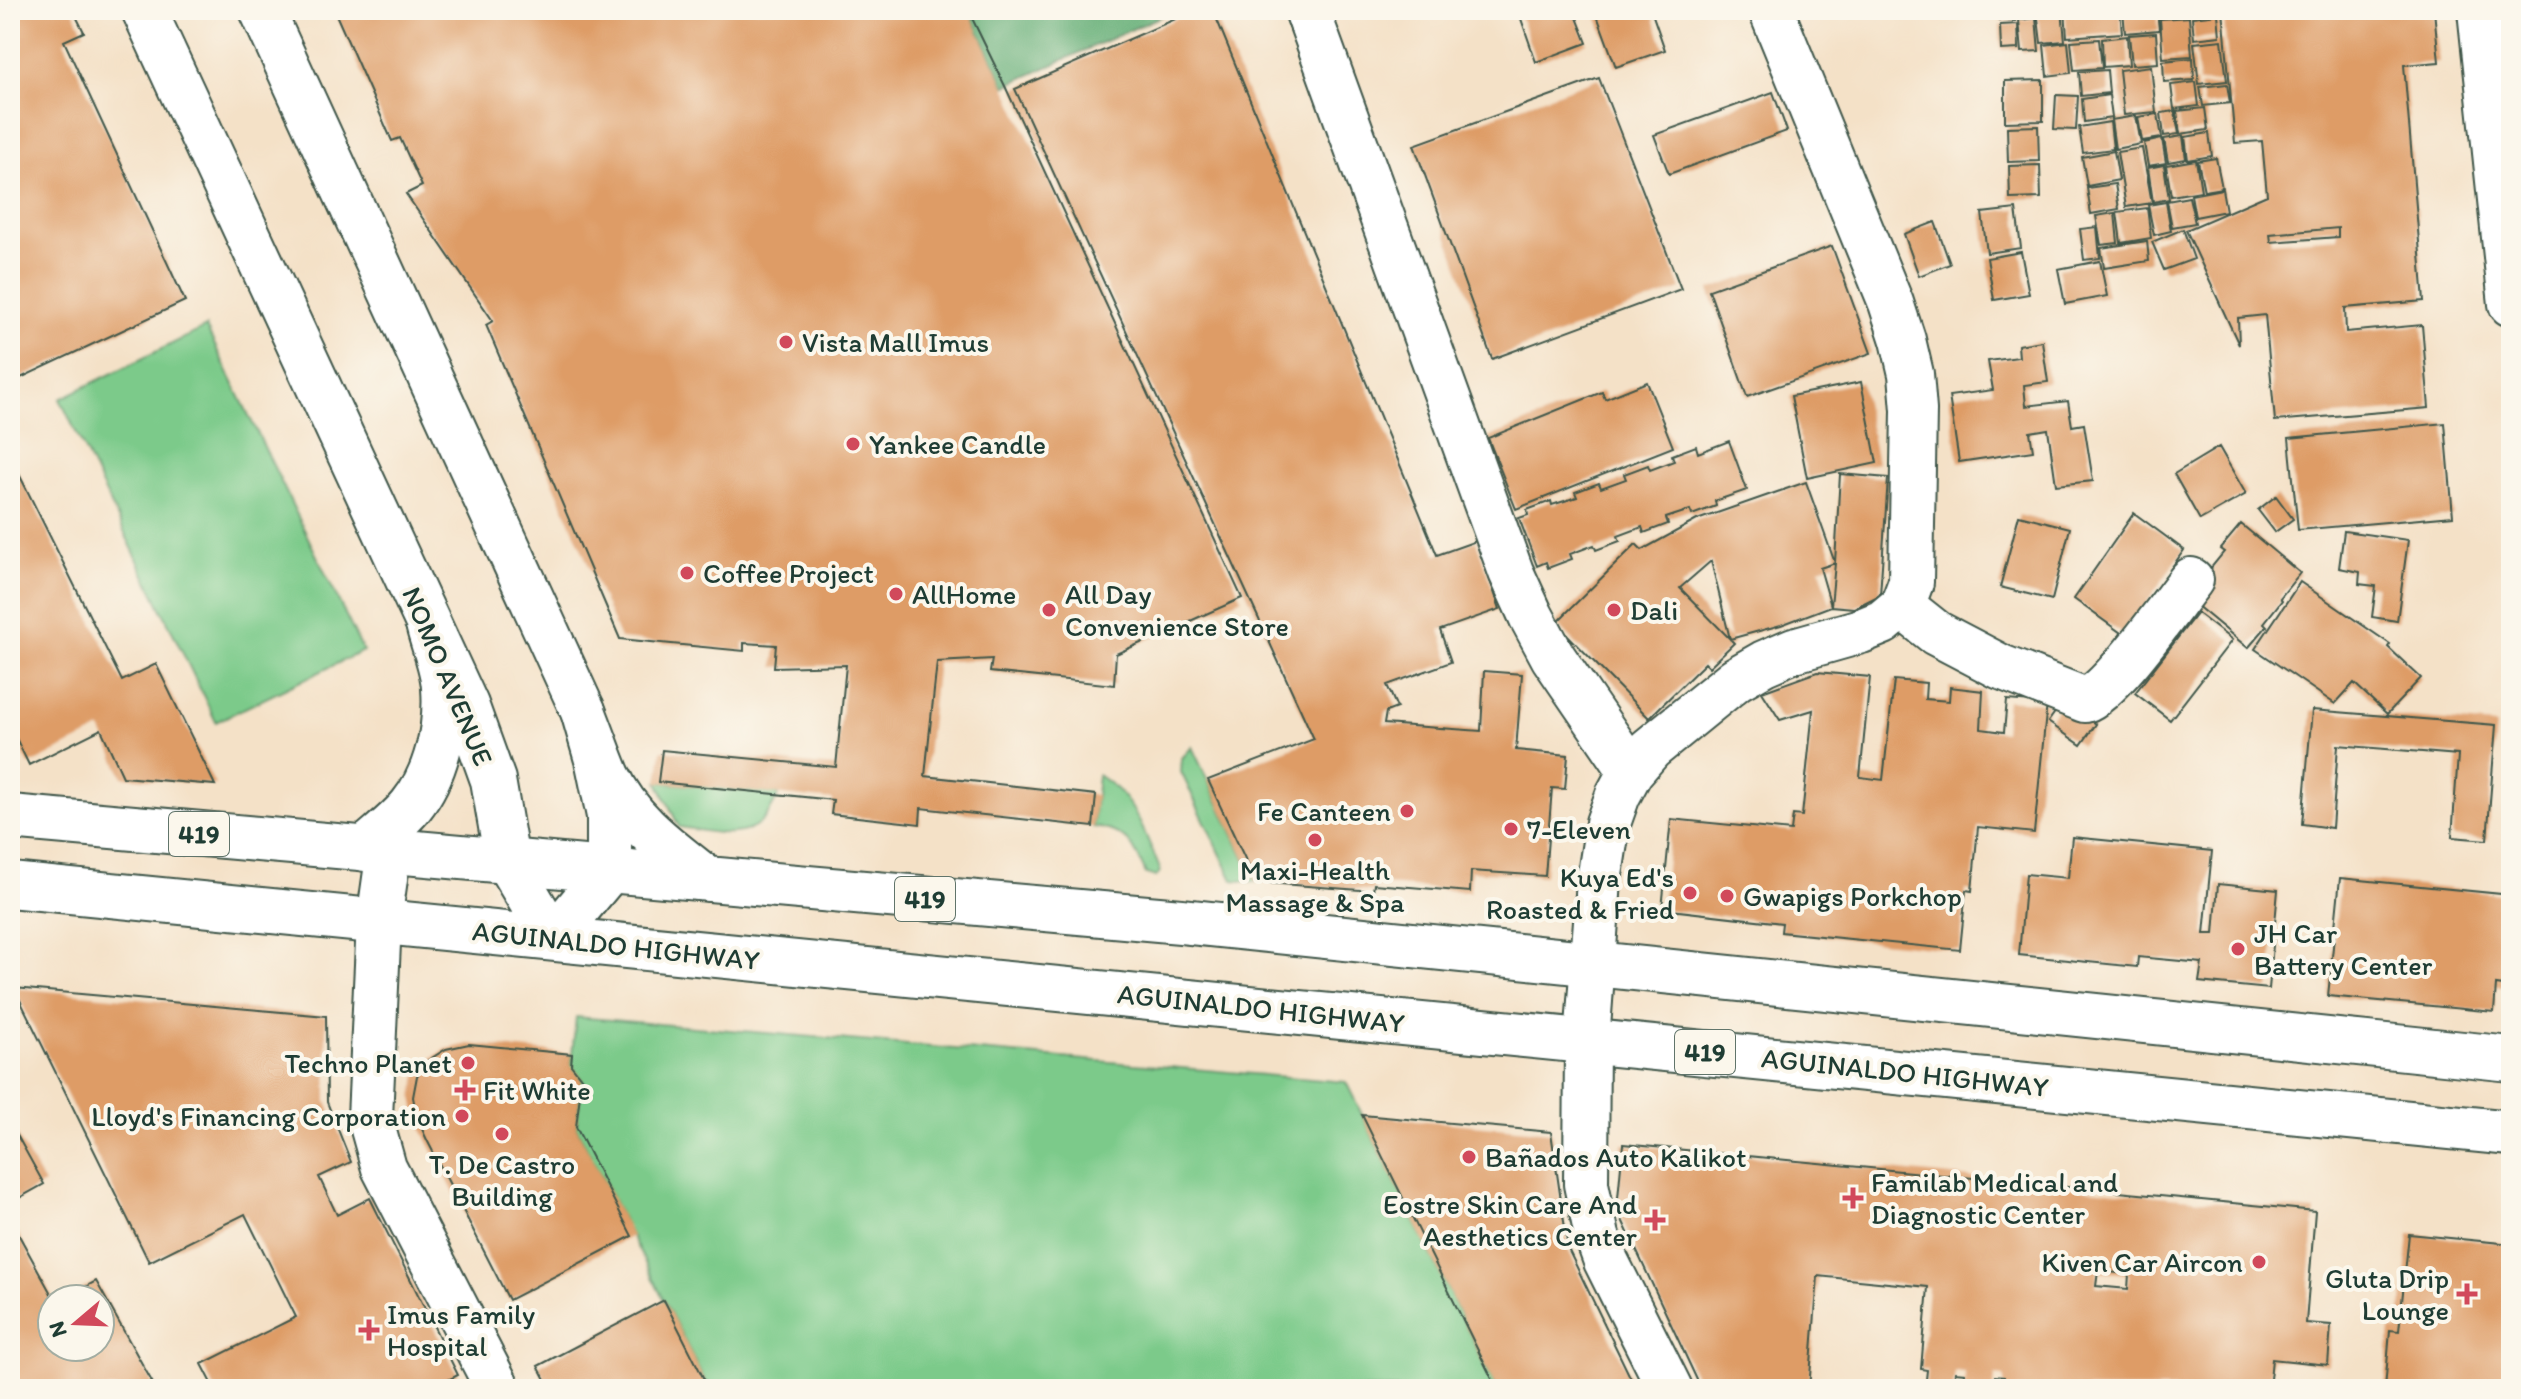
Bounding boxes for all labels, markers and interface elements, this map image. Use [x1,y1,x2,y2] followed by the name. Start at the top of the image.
[802,325,989,359] place label: Vista Mall Imus
[777,333,795,351] marker: Vista Mall Imus
[869,427,1046,461] place label: Yankee Candle
[844,435,862,453] marker: Yankee Candle
[703,556,874,590] place label: Coffee Project
[678,564,696,582] marker: Coffee Project
[912,577,1016,611] place label: AllHome
[1065,577,1289,643] place label: All Day Convenience Store
[395,581,501,771] street label: NOMO AVENUE
[887,585,905,603] marker: AllHome
[1630,593,1678,627] place label: Dali
[1040,601,1058,619] marker: All Day Convenience Store
[1605,601,1623,619] marker: Dali
[1257,794,1391,828] place label: Fe Canteen
[1398,802,1416,820] marker: Fe Canteen
[169,812,229,856] road number: 419
[1527,812,1631,846] place label: 7-Eleven
[1502,820,1520,838] marker: 7-Eleven
[1306,831,1324,849] marker: Maxi-Health Massage & Spa
[1226,853,1405,919] place label: Maxi-Health Massage & Spa
[1486,860,1674,926] place label: Kuya Ed's Roasted & Fried
[895,877,955,921] road number: 419
[1743,879,1962,913] place label: Gwapigs Porkchop
[1681,884,1699,902] marker: Kuya Ed's Roasted & Fried
[1718,887,1736,905] marker: Gwapigs Porkchop
[471,913,761,977] street label: AGUINALDO HIGHWAY
[2254,916,2433,982] place label: JH Car Battery Center
[2229,940,2247,958] marker: JH Car Battery Center
[1116,976,1406,1040] street label: AGUINALDO HIGHWAY
[1675,1030,1735,1074] road number: 419
[1760,1040,2050,1104] street label: AGUINALDO HIGHWAY
[285,1046,452,1080] place label: Techno Planet
[459,1054,477,1072] marker: Techno Planet
[483,1073,591,1107] place label: Fit White
[454,1079,476,1101] marker: Fit White
[91,1099,446,1133] place label: Lloyd's Financing Corporation
[453,1107,471,1125] marker: Lloyd's Financing Corporation
[493,1125,511,1143] marker: T. De Castro Building
[1485,1140,1746,1174] place label: Bañados Auto Kalikot
[429,1147,575,1213] place label: T. De Castro Building
[1460,1148,1478,1166] marker: Bañados Auto Kalikot
[1871,1165,2118,1231] place label: Familab Medical and Diagnostic Center
[1383,1187,1637,1253] place label: Eostre Skin Care And Aesthetics Center
[1842,1187,1864,1209] marker: Familab Medical and Diagnostic Center
[1644,1209,1666,1231] marker: Eostre Skin Care And Aesthetics Center
[2041,1245,2243,1279] place label: Kiven Car Aircon
[2250,1253,2268,1271] marker: Kiven Car Aircon
[2325,1261,2449,1327] place label: Gluta Drip Lounge
[36,1283,116,1363] north arrow
[2456,1283,2478,1305] marker: Gluta Drip Lounge
[387,1297,535,1363] place label: Imus Family Hospital
[42,1318,73,1341] text: N
[358,1319,380,1341] marker: Imus Family Hospital

